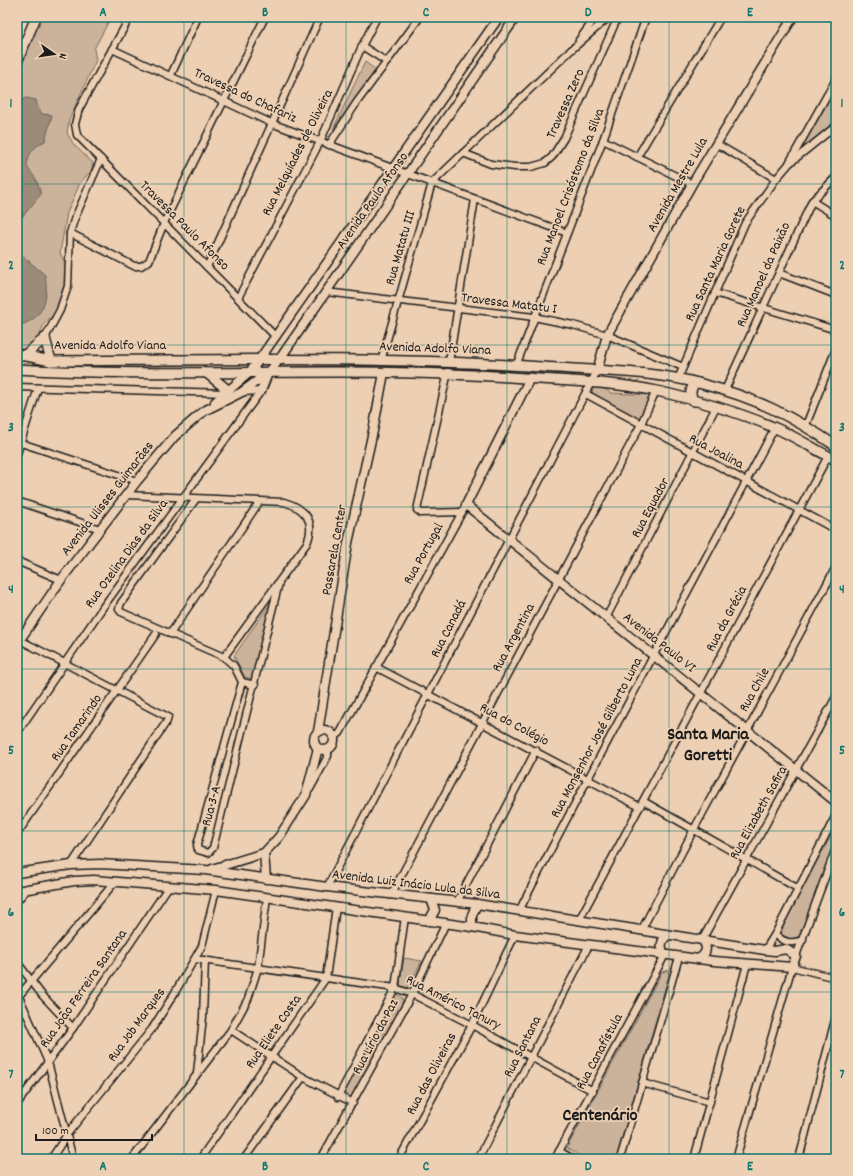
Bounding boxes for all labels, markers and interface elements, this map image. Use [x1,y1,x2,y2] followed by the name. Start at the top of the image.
[99,4,107,23] text: A
[262,4,268,23] text: B
[423,4,430,23] text: C
[585,4,592,23] text: D
[747,4,754,23] text: E
[34,34,74,74] north arrow
[53,51,70,61] text: N
[190,63,300,129] street label: Travessa do Chafariz
[542,66,590,142] street label: Travessa Zero
[257,86,339,220] street label: Rua Melquíades de Oliveira
[10,95,13,114] text: 1
[841,95,844,114] text: 1
[532,105,610,268] street label: Rua Manoel Crisóstomo da Silva
[643,133,714,236] street label: Avenida Mestre Lula
[332,149,414,253] street label: Avenida Paulo Afonso
[134,176,234,276] street label: Travessa Paulo Afonso
[681,203,751,325] street label: Rua Santa Maria Gorete
[381,208,421,288] street label: Rua Matatu III
[732,219,796,331] street label: Rua Manoel da Paixão
[8,257,14,276] text: 2
[839,257,845,276] text: 2
[460,288,559,320] street label: Travessa Matatu I
[54,336,166,356] street label: Avenida Adolfo Viana
[379,337,492,361] street label: Avenida Adolfo Viana
[8,419,14,438] text: 3
[839,419,845,438] text: 3
[685,429,747,475] street label: Rua Joalina
[57,437,159,561] street label: Avenida Ulisses Guimarães
[627,474,676,542] street label: Rua Equador
[81,495,174,613] street label: Rua Ozelina Dias da Silva
[317,502,353,597] street label: Passarela Center
[399,519,449,588] street label: Rua Portugal
[8,581,14,600] text: 4
[839,581,845,600] text: 4
[701,582,753,655] street label: Rua da Grécia
[426,597,472,661] street label: Rua Canadá
[488,600,541,676] street label: Rua Argentina
[618,608,700,678] street label: Avenida Paulo VI
[546,654,648,822] street label: Rua Monsenhor José Gilberto Luna
[735,664,775,716] street label: Rua Chile
[46,690,108,766] street label: Rua Tamarindo
[476,698,552,752] street label: Rua do Colégio
[667,723,749,769] district label: Santa Maria Goretti
[8,742,14,761] text: 5
[839,742,845,761] text: 5
[725,762,793,864] street label: Rua Elizabeth Safira
[197,783,227,829] street label: Rua 3-A
[331,865,501,905] street label: Avenida Luiz Inácio Lula da Silva
[8,904,15,923] text: 6
[839,904,846,923] text: 6
[35,925,133,1052] street label: Rua João Ferreira Santana
[402,970,504,1036] street label: Rua Américo Tanury
[103,984,171,1066] street label: Rua Job Marques
[241,991,307,1073] street label: Rua Eliete Costa
[348,995,405,1078] street label: Rua Lírio da Paz
[572,1010,629,1094] street label: Rua Canafístula
[499,1012,547,1081] street label: Rua Santana
[402,1029,462,1119] street label: Rua das Oliveiras
[9,1066,14,1085] text: 7
[840,1066,845,1085] text: 7
[563,1104,637,1129] district label: Centenário
[36,1116,152,1142] scale bar
[42,1123,69,1140] text: 100 m
[99,1158,107,1176] text: A
[262,1158,268,1176] text: B
[423,1158,430,1176] text: C
[585,1158,592,1176] text: D
[747,1158,754,1176] text: E

